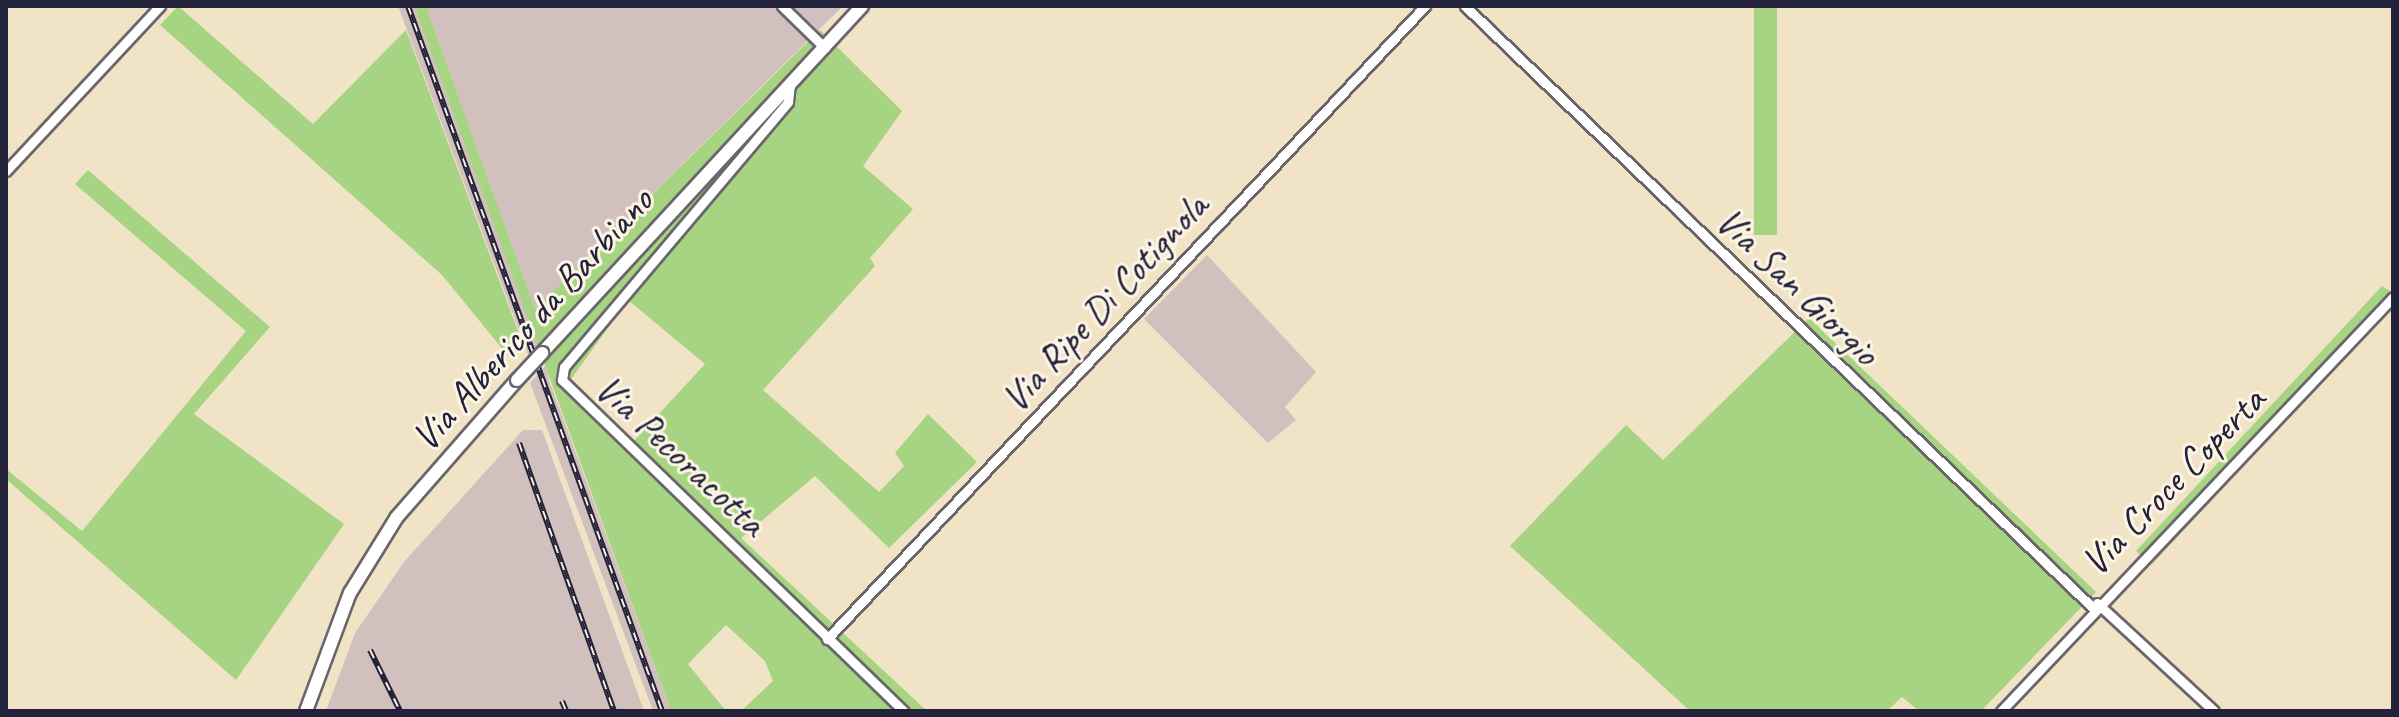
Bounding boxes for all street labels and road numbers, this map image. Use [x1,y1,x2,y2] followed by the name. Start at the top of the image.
[401,177,663,461] street label: Via Alberico da Barbiano
[989,182,1219,422] street label: Via Ripe Di Cotignola
[1706,196,1890,376] street label: Via San Giorgio
[586,364,776,546] street label: Via Pecoracotta
[2072,377,2274,585] street label: Via Croce Coperta

